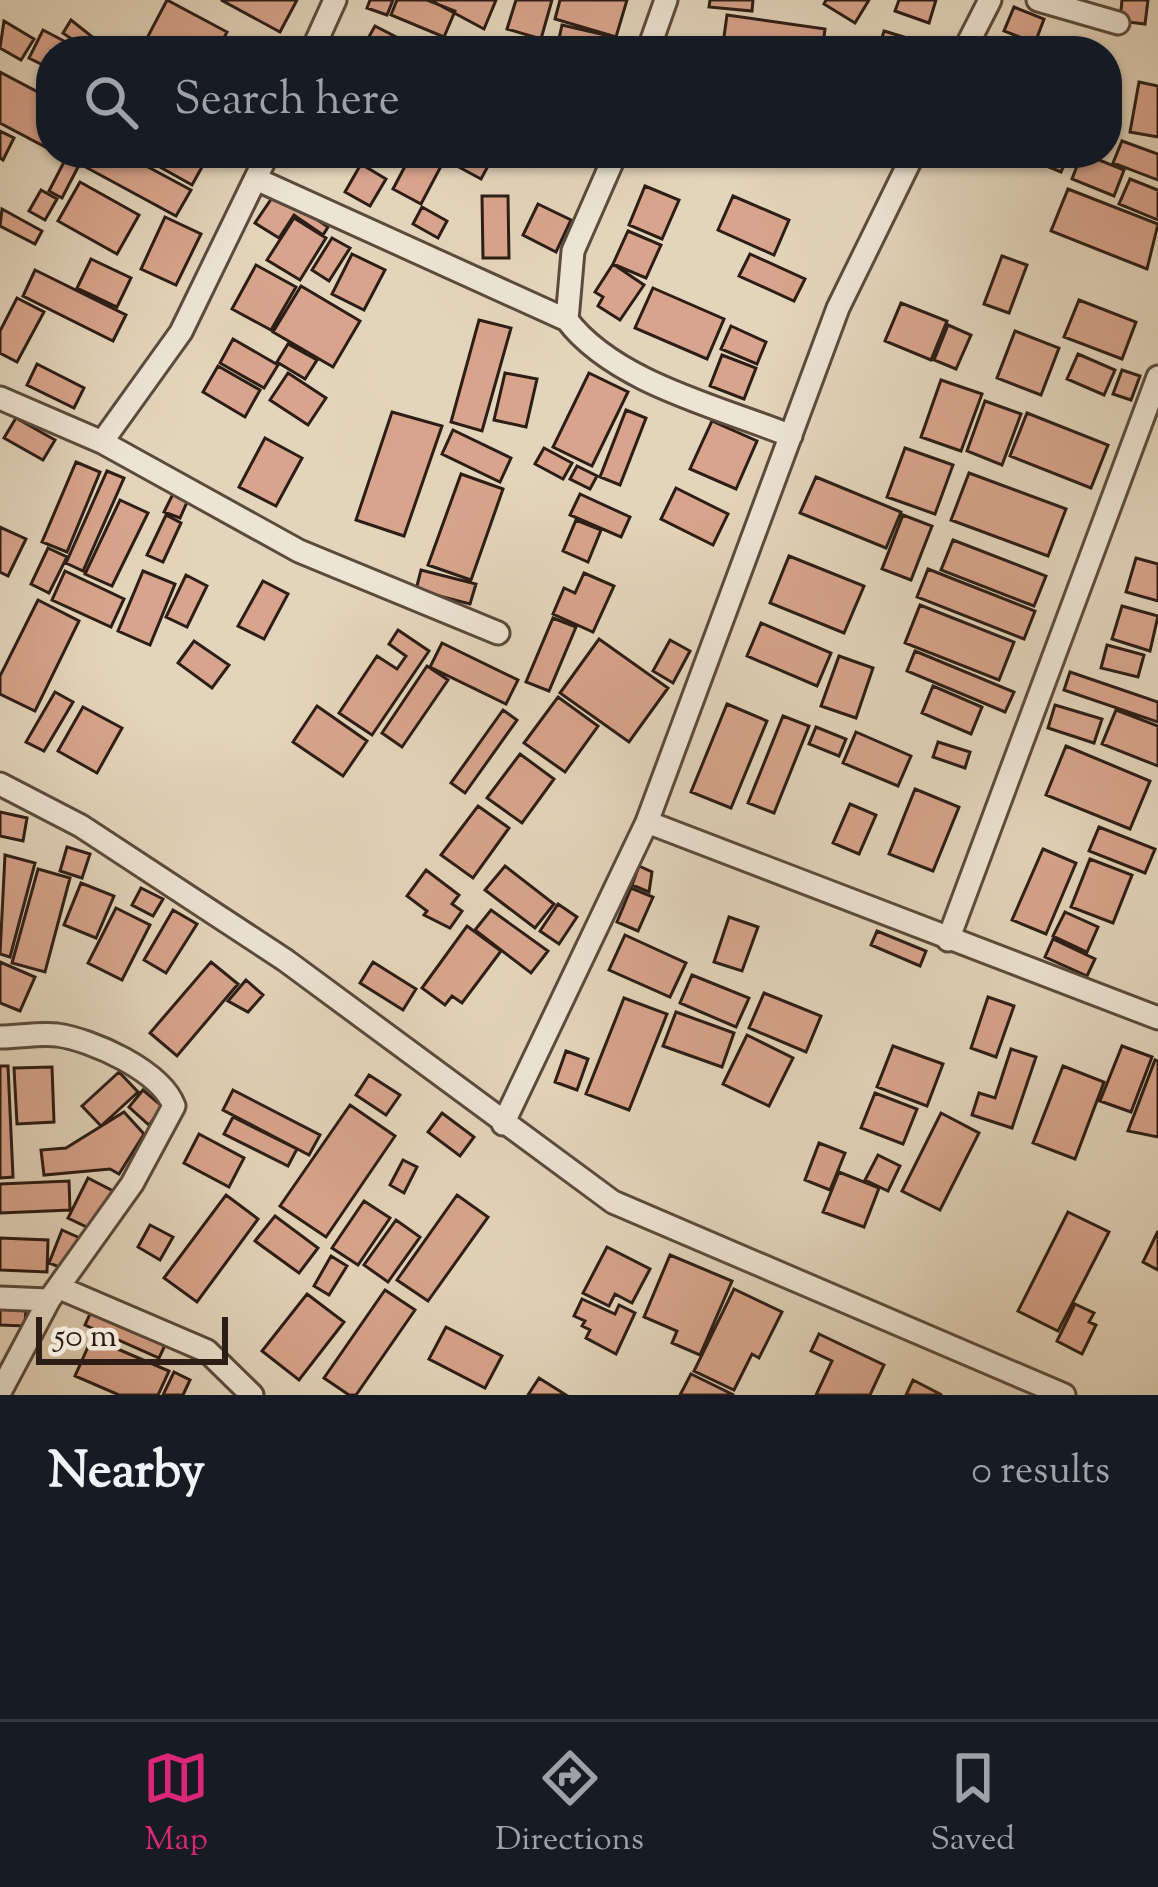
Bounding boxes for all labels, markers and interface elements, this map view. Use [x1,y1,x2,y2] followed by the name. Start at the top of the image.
[36,36,1122,168] search box
[78,69,144,135] icon: search
[174,70,400,135] text: Search here
[36,1311,228,1364] scale bar
[54,1314,117,1362] text: 50 m
[48,1437,205,1510] text: Nearby
[971,1445,1110,1501] text: 0 results
[143,1745,209,1865] tab: Map
[495,1745,644,1865] tab: Directions
[930,1745,1015,1865] tab: Saved

